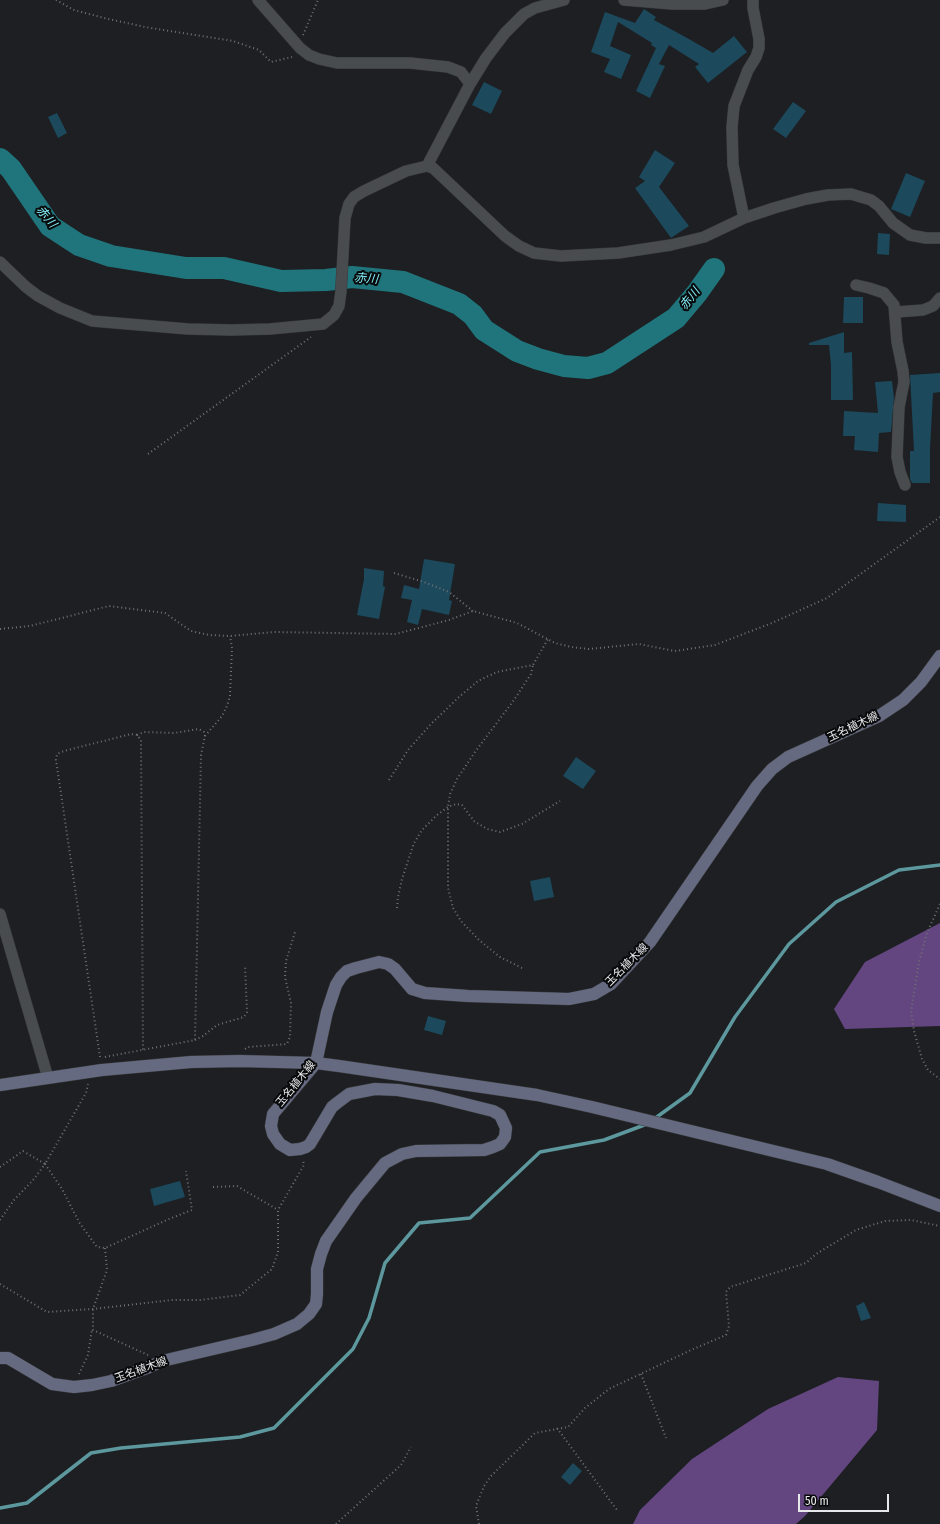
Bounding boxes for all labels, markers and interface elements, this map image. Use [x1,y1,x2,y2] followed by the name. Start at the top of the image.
[33,203,59,231] water label: 赤川
[353,271,379,287] water label: 赤川
[677,285,703,313] water label: 赤川
[825,709,881,745] street label: 玉名植木線
[603,941,651,989] street label: 玉名植木線
[274,1058,318,1110] street label: 玉名植木線
[113,1354,169,1386] street label: 玉名植木線
[800,1486,891,1512] scale bar
[805,1494,829,1508] text: 50 m

